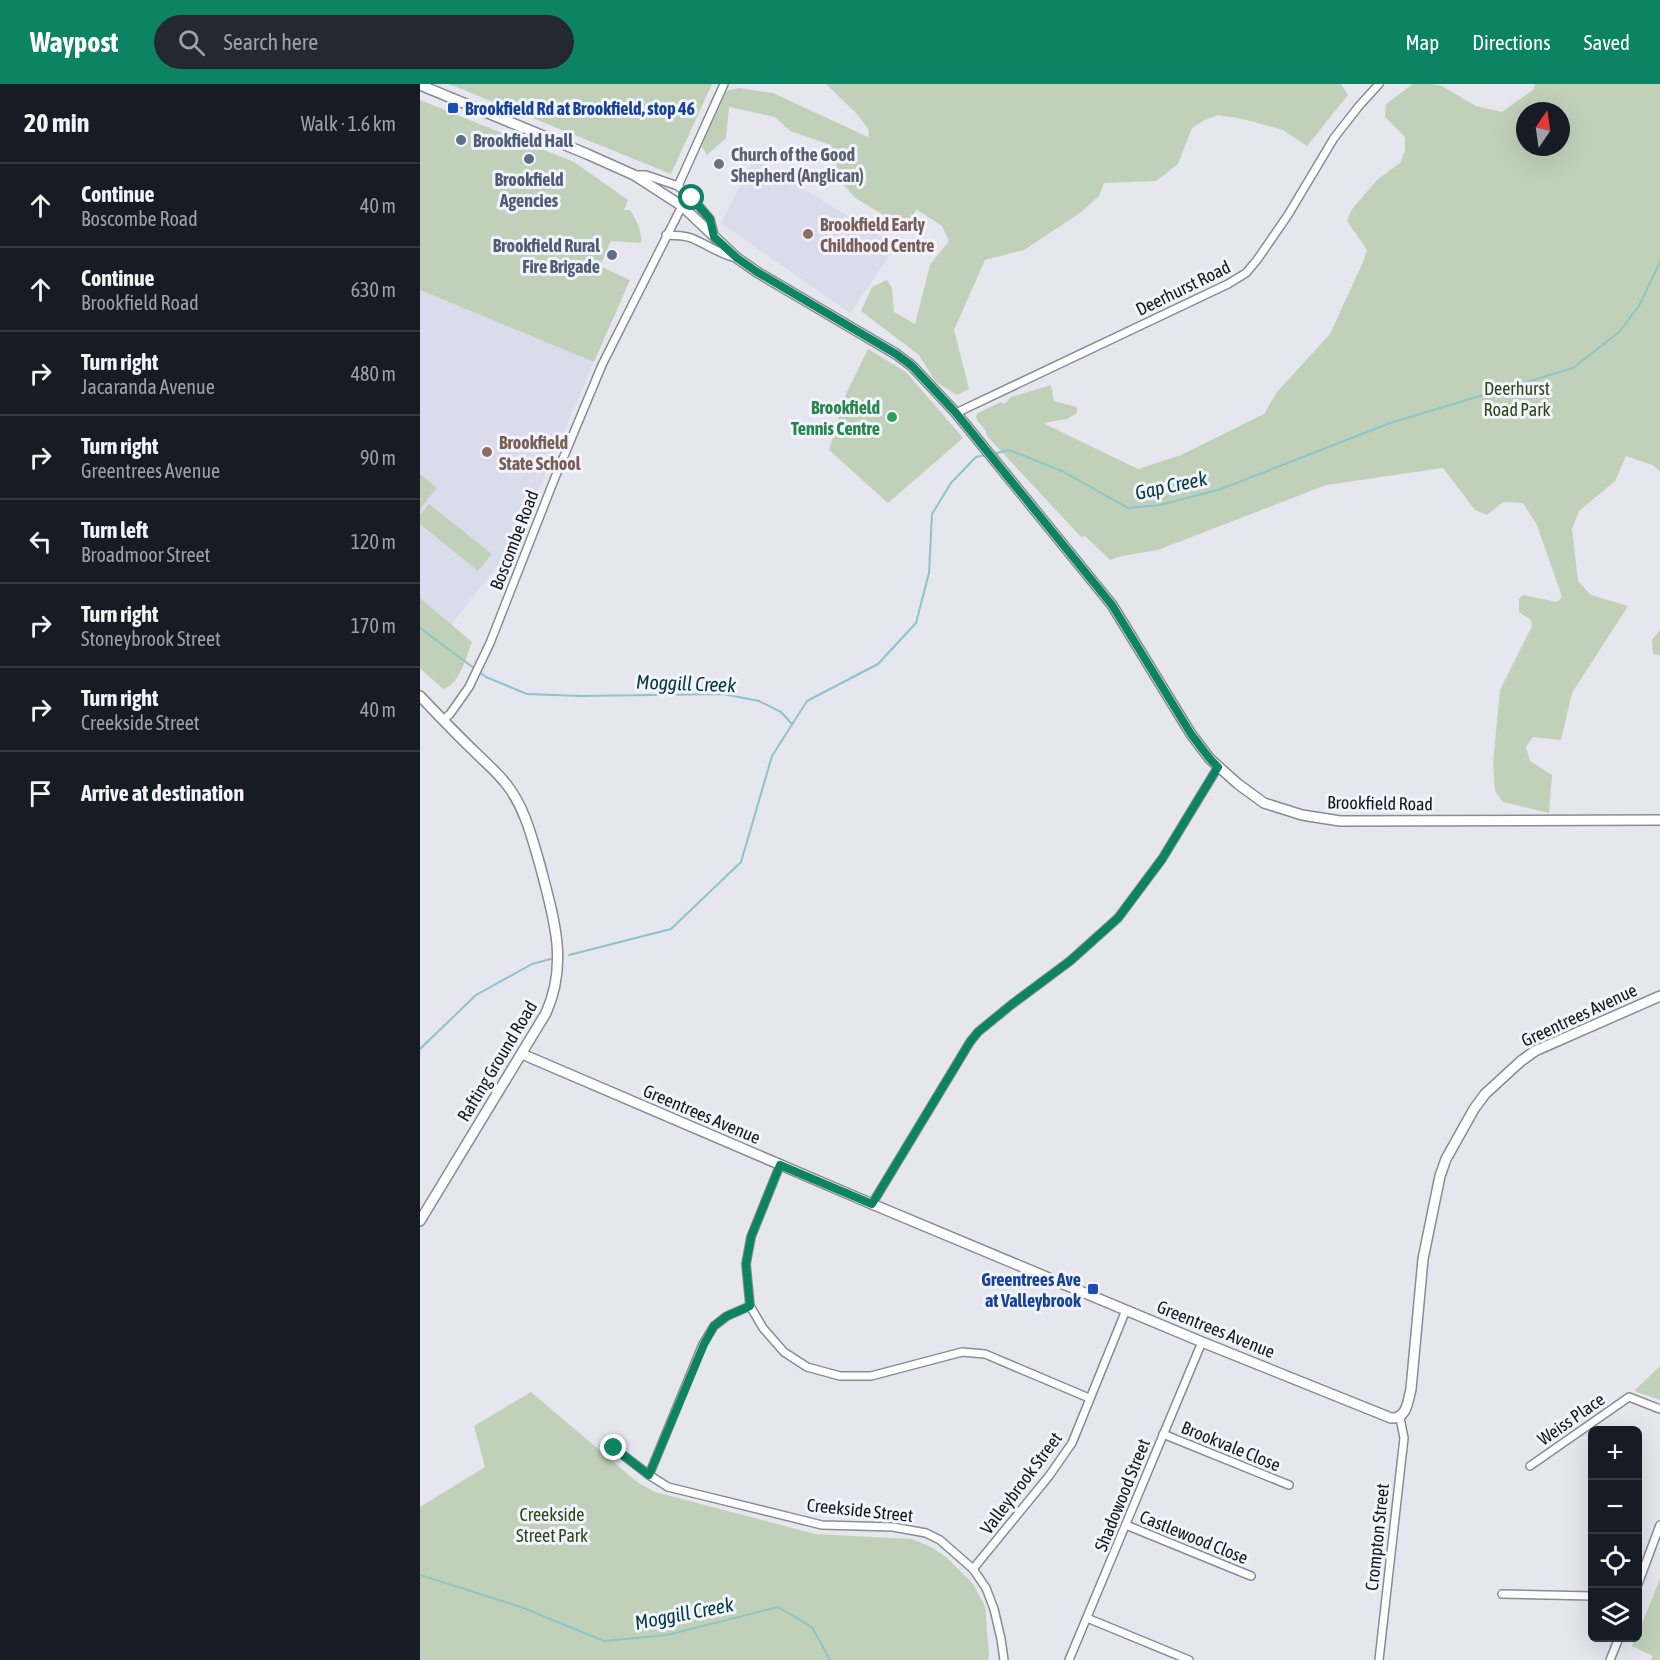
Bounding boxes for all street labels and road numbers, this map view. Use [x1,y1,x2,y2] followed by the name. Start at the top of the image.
[1132,256,1234,320] street label: Deerhurst Road
[485,487,543,593] street label: Boscombe Road
[1327,792,1433,814] street label: Brookfield Road
[1518,979,1640,1051] street label: Greentrees Avenue
[453,997,541,1125] street label: Rafting Ground Road
[640,1080,764,1148] street label: Greentrees Avenue
[1154,1296,1278,1362] street label: Greentrees Avenue
[1534,1388,1608,1450] street label: Weiss Place
[1178,1417,1284,1475] street label: Brookvale Close
[976,1428,1066,1538] street label: Valleybrook Street
[1090,1436,1154,1554] street label: Shadowood Street
[1361,1482,1393,1592] street label: Crompton Street
[806,1494,914,1526] street label: Creekside Street
[1137,1506,1251,1568] street label: Castlewood Close

